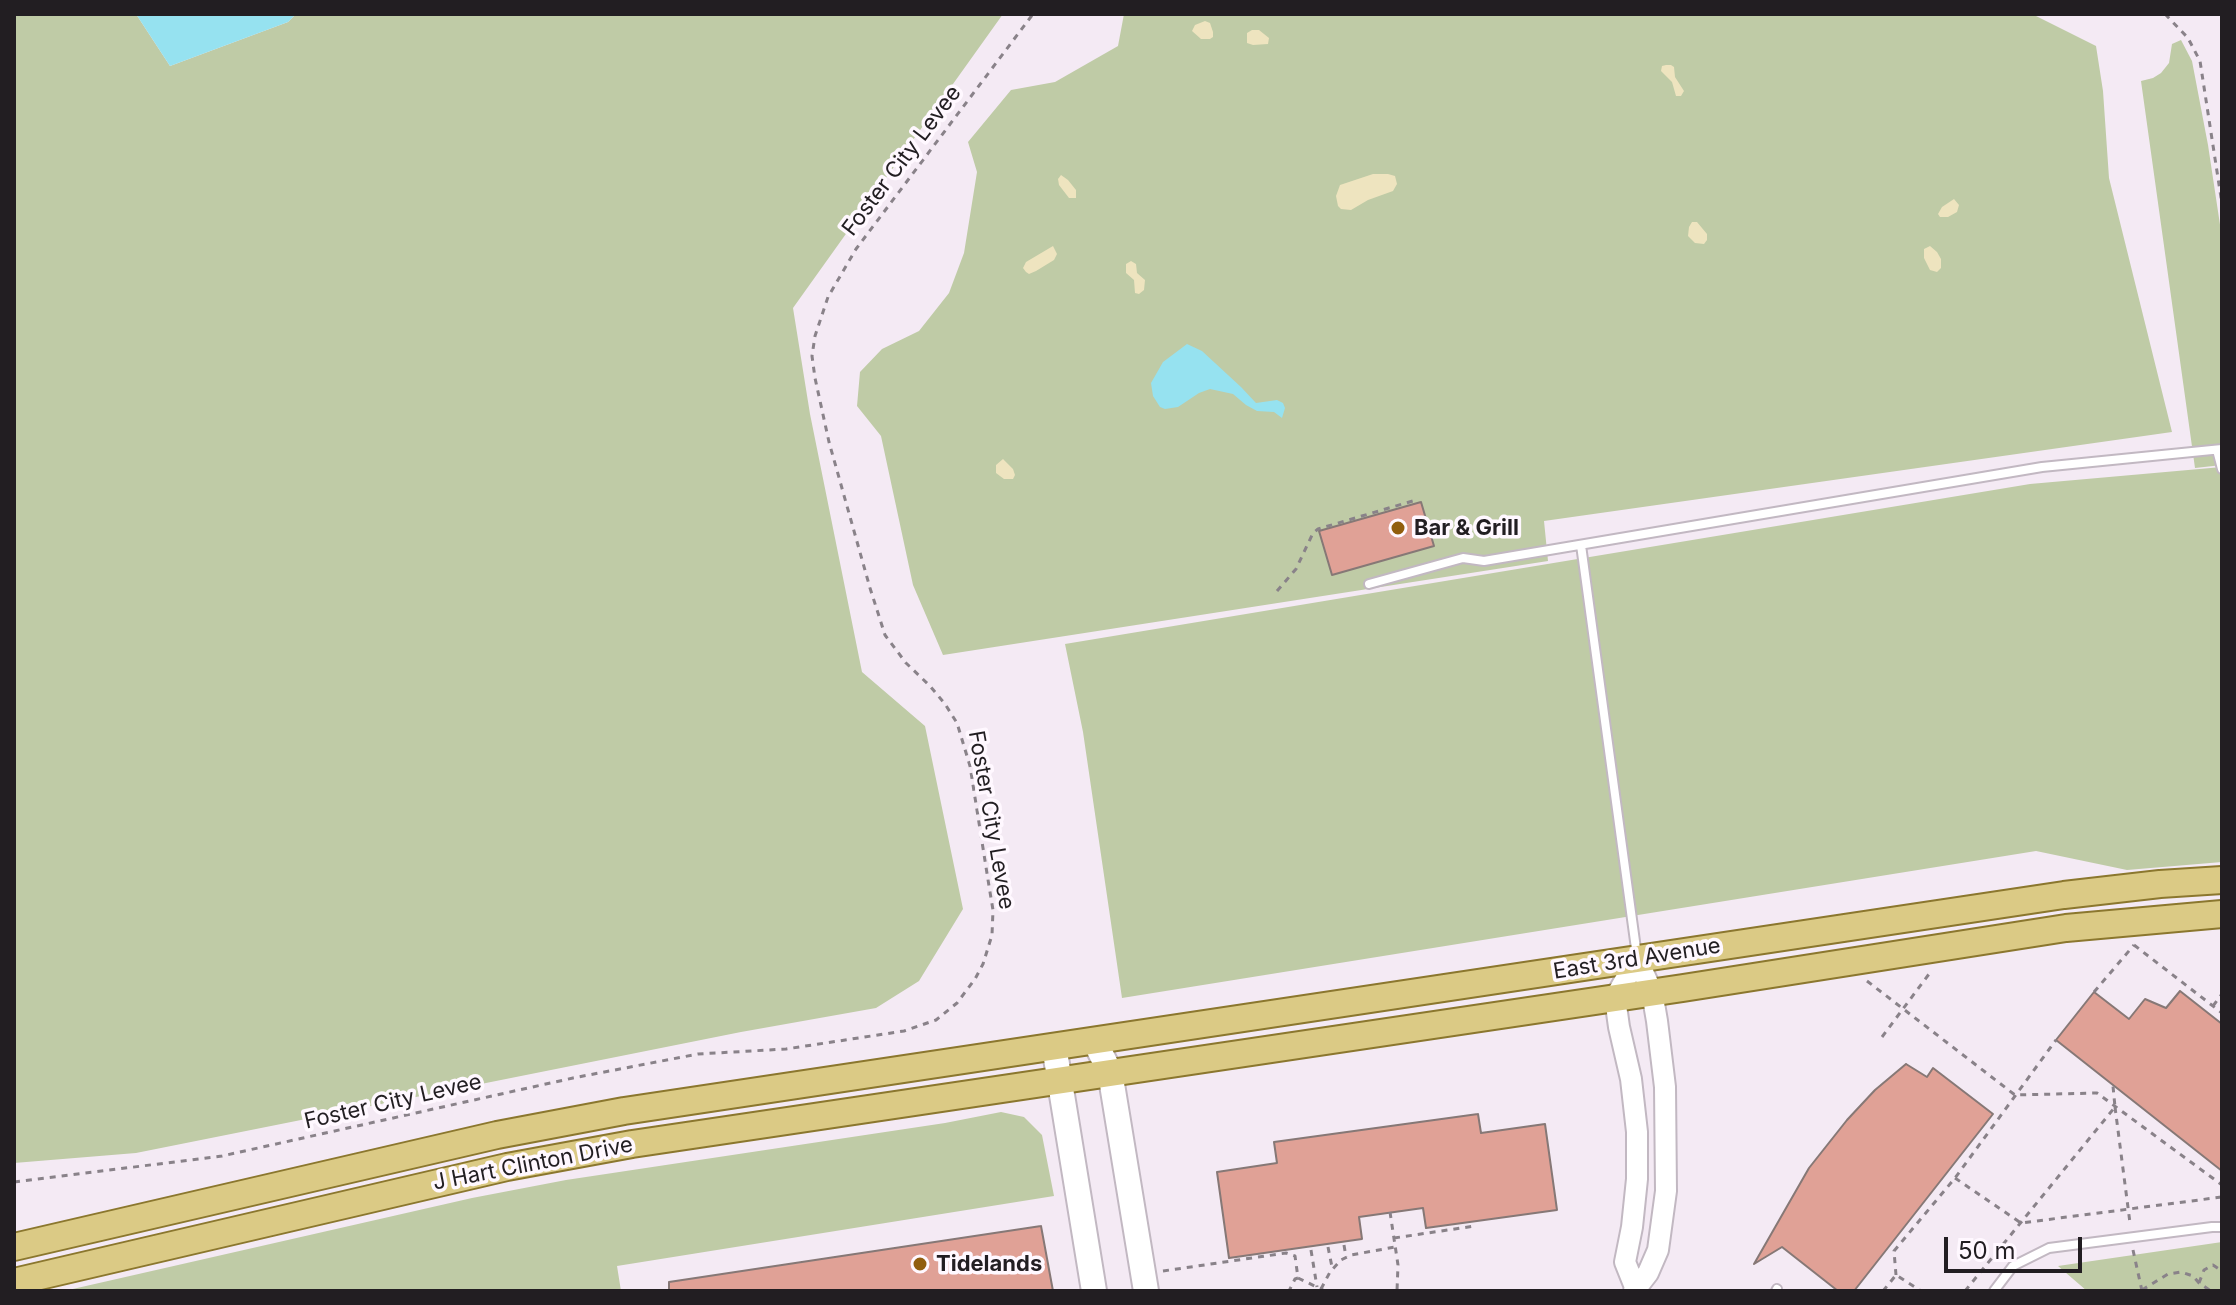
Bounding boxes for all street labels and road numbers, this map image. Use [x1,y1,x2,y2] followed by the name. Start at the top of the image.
[837,81,967,241] street label: Foster City Levee
[962,728,1020,912] street label: Foster City Levee
[1551,933,1723,985] street label: East 3rd Avenue
[302,1069,484,1135] street label: Foster City Levee
[431,1132,635,1196] street label: J Hart Clinton Drive

